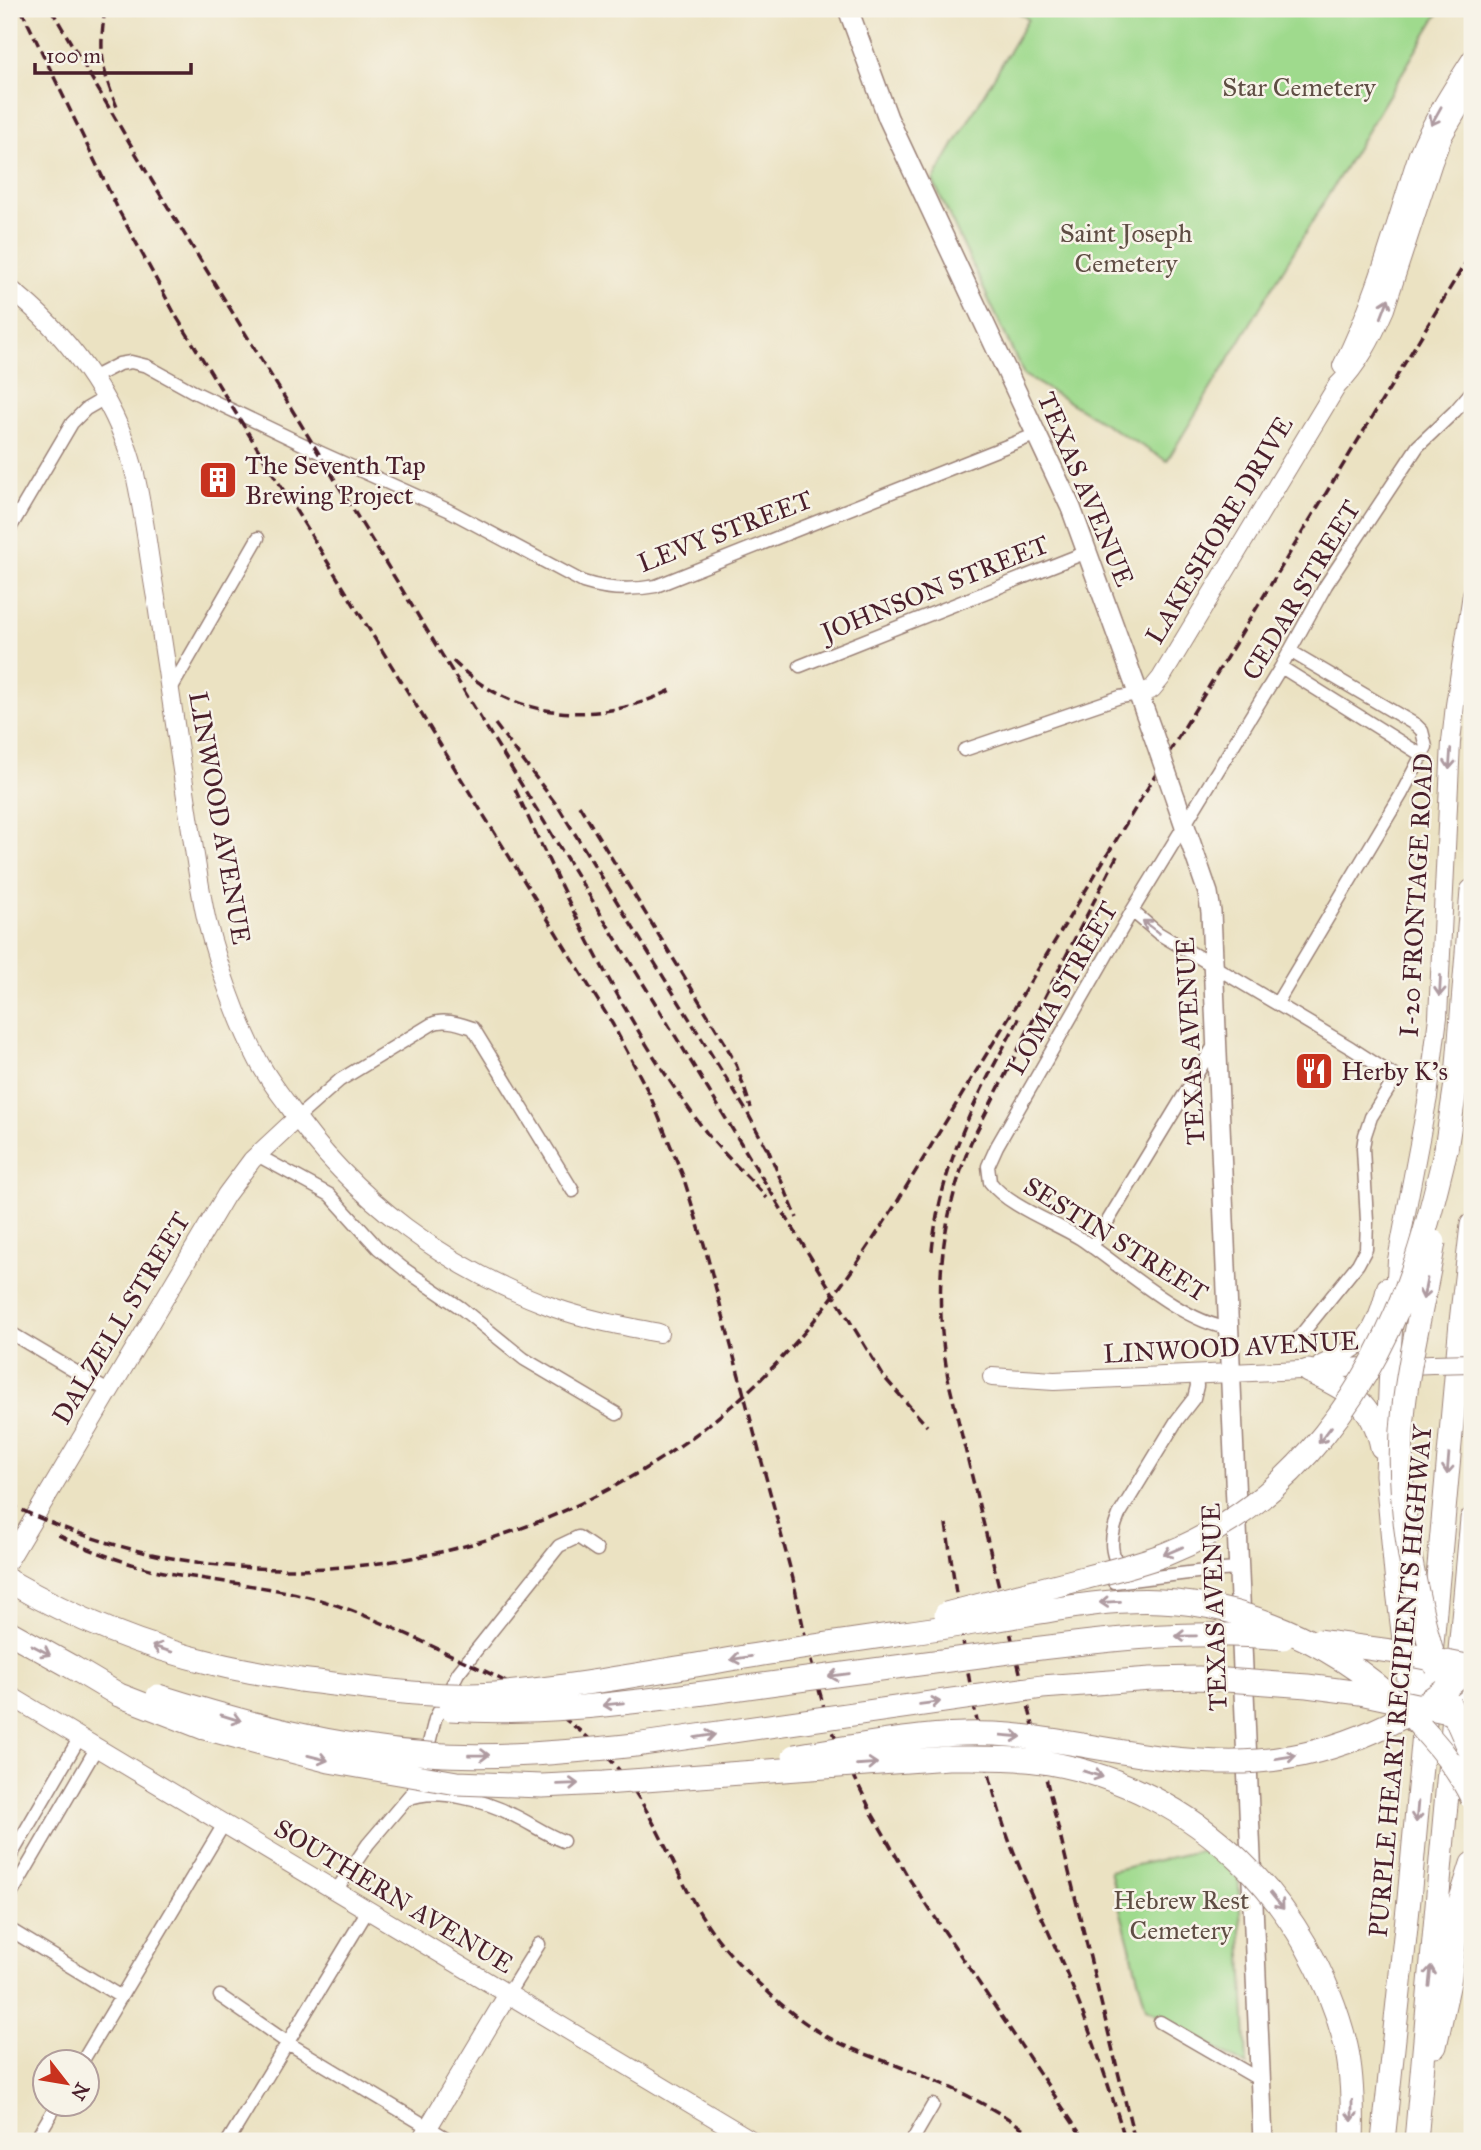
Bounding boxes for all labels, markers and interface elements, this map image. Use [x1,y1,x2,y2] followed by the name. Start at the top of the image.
[35,32,191,76] scale bar
[46,43,101,69] text: 100 m
[1222,71,1377,103] park label: Star Cemetery
[1429,105,1443,125] one-way arrow
[1060,217,1193,279] park label: Saint Joseph Cemetery
[1380,297,1392,319] one-way arrow
[1031,387,1141,591] street label: TEXAS AVENUE
[1138,410,1300,650] street label: LAKESHORE DRIVE
[245,449,426,511] place label: The Seventh Tap Brewing Project
[197,459,239,501] building icon: The Seventh Tap Brewing Project
[633,483,817,579] street label: LEVY STREET
[1235,494,1367,686] street label: CEDAR STREET
[814,528,1053,649] street label: JOHNSON STREET
[182,689,258,947] street label: LINWOOD AVENUE
[1443,747,1456,770] one-way arrow
[1393,752,1439,1038] street label: I-20 FRONTAGE ROAD
[999,896,1125,1080] street label: LOMA STREET
[1142,920,1160,935] one-way arrow
[1169,936,1211,1146] street label: TEXAS AVENUE
[1433,974,1446,997] one-way arrow
[1293,1050,1335,1092] restaurant icon: Herby K's
[1341,1055,1448,1087] place label: Herby K's
[1018,1169,1214,1309] street label: SESTIN STREET
[45,1206,197,1430] street label: DALZELL STREET
[1418,1277,1432,1300] one-way arrow
[1102,1324,1360,1370] street label: LINWOOD AVENUE
[1362,1422,1438,1939] street label: PURPLE HEART RECIPIENTS HIGHWAY
[1317,1425,1332,1444] one-way arrow
[1441,1452,1454,1474] one-way arrow
[1194,1502,1234,1712] street label: TEXAS AVENUE
[1163,1545,1185,1558] one-way arrow
[1099,1596,1121,1609] one-way arrow
[1175,1629,1198,1642] one-way arrow
[152,1641,174,1654] one-way arrow
[30,1643,50,1657] one-way arrow
[730,1652,753,1665] one-way arrow
[828,1668,850,1681] one-way arrow
[919,1696,941,1709] one-way arrow
[602,1698,625,1711] one-way arrow
[219,1712,241,1725] one-way arrow
[693,1729,716,1742] one-way arrow
[1000,1730,1022,1743] one-way arrow
[467,1748,490,1762] one-way arrow
[1274,1750,1297,1763] one-way arrow
[306,1752,329,1766] one-way arrow
[855,1757,878,1770] one-way arrow
[1081,1769,1103,1782] one-way arrow
[556,1778,579,1791] one-way arrow
[1410,1800,1423,1823] one-way arrow
[269,1812,519,1980] street label: SOUTHERN AVENUE
[1113,1884,1249,1946] park label: Hebrew Rest Cemetery
[1269,1892,1285,1910] one-way arrow
[1423,1965,1436,1987] one-way arrow
[32,2048,102,2118] north arrow
[66,2079,94,2104] text: N
[1345,2100,1359,2123] one-way arrow

